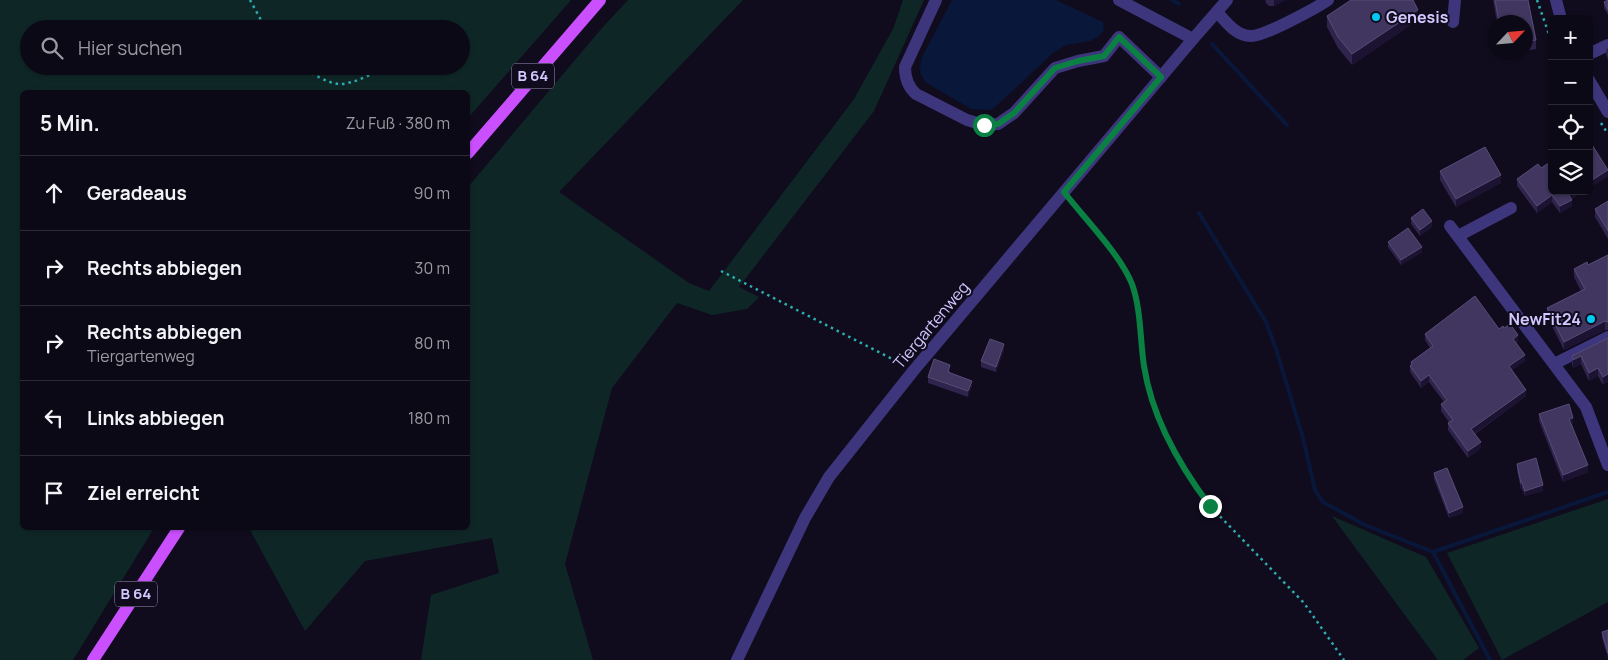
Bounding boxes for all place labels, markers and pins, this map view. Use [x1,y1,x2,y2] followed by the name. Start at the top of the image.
[1386,6,1449,28] place label: Genesis
[1370,11,1382,23] marker: Genesis
[1509,308,1581,330] place label: NewFit24
[1585,313,1597,325] marker: NewFit24

